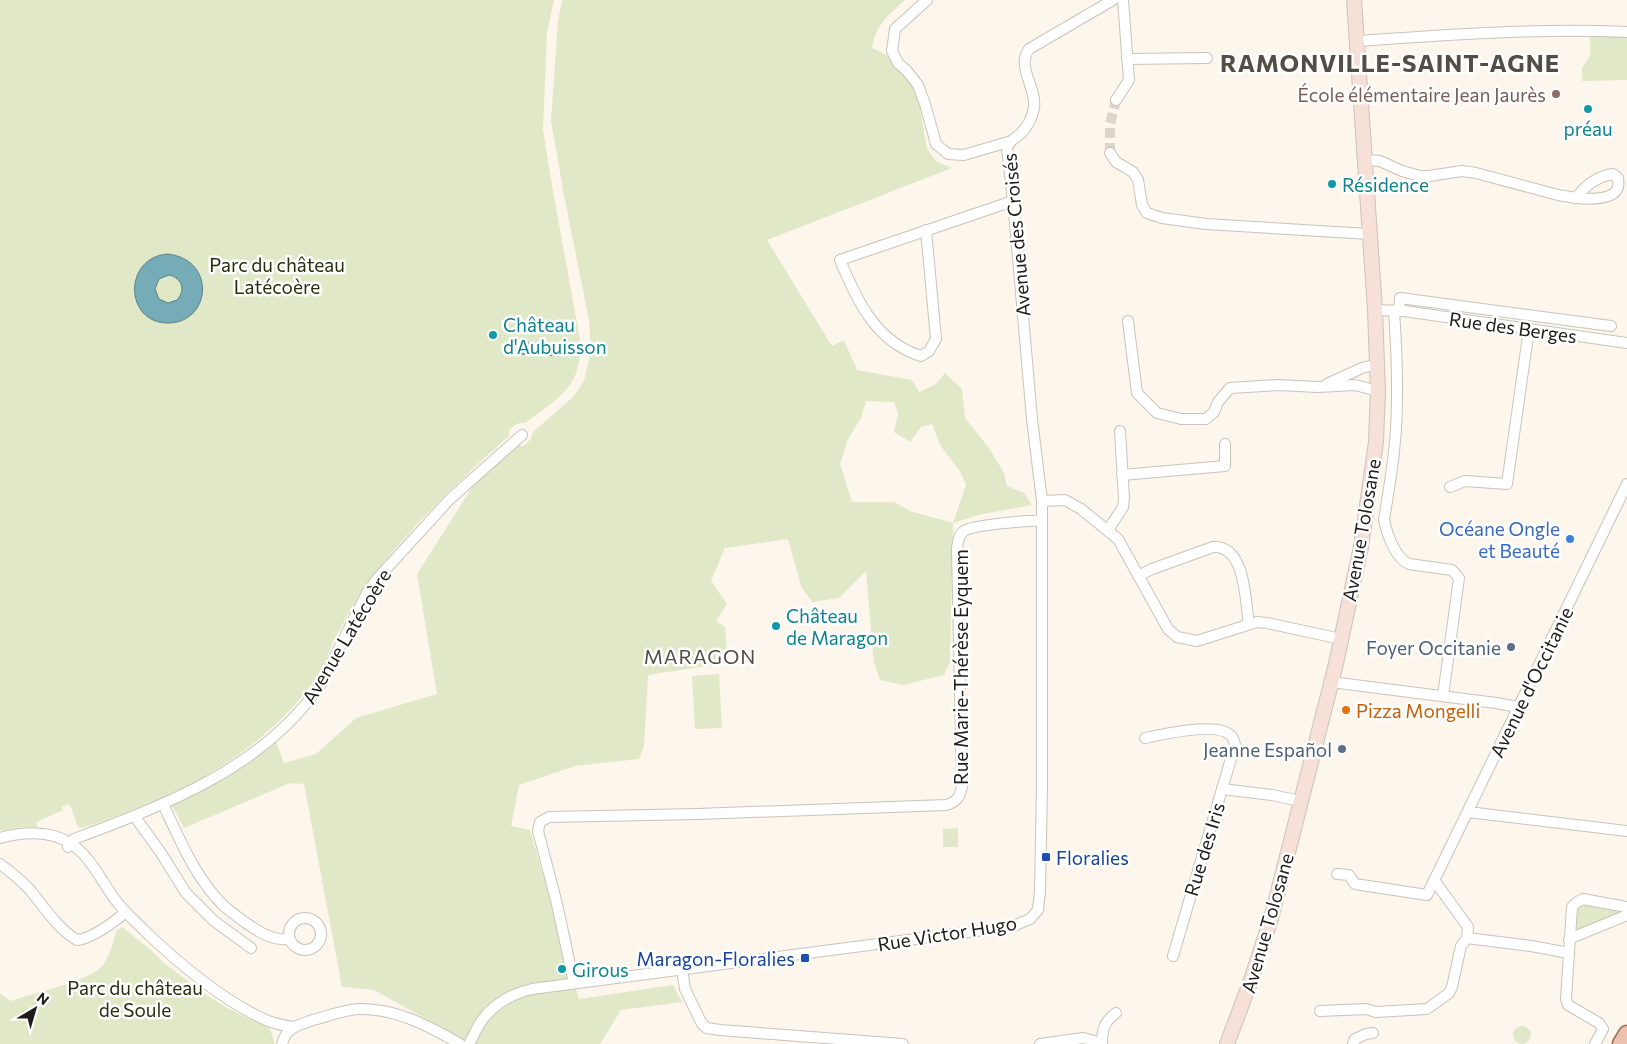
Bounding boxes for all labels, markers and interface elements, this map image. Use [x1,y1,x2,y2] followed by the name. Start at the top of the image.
[1220,48,1560,77] district label: RAMONVILLE-SAINT-AGNE
[1298,83,1546,106] place label: École élémentaire Jean Jaurès
[1550,88,1562,100] marker: École élémentaire Jean Jaurès
[1582,103,1594,115] marker: préau
[1563,117,1613,140] place label: préau
[997,152,1035,318] street label: Avenue des Croisés
[1342,173,1429,196] place label: Résidence
[1326,178,1338,190] marker: Résidence
[209,253,345,298] park label: Parc du château Latécoère
[1448,307,1578,347] street label: Rue des Berges
[503,313,607,358] place label: Château d'Aubuisson
[487,329,499,341] marker: Château d'Aubuisson
[1337,457,1385,603] street label: Avenue Tolosane
[1439,517,1560,562] place label: Océane Ongle et Beauté
[1564,533,1576,545] marker: Océane Ongle et Beauté
[949,549,972,785] street label: Rue Marie-Thérèse Eyquem
[297,564,395,708] street label: Avenue Latécoère
[1485,603,1577,761] street label: Avenue d'Occitanie
[786,604,888,649] place label: Château de Maragon
[770,620,782,632] marker: Château de Maragon
[1366,636,1501,659] place label: Foyer Occitanie
[1505,641,1517,653] marker: Foyer Occitanie
[644,644,756,668] district label: MARAGON
[1356,699,1480,722] place label: Pizza Mongelli
[1340,704,1352,716] marker: Pizza Mongelli
[1203,738,1332,761] place label: Jeanne Español
[1336,743,1348,755] marker: Jeanne Español
[1179,799,1229,899] street label: Rue des Iris
[1056,846,1129,869] place label: Floralies
[1236,850,1298,996] street label: Avenue Tolosane
[1040,851,1052,863] marker: Floralies
[876,911,1018,955] street label: Rue Victor Hugo
[637,947,795,970] place label: Maragon-Floralies
[799,952,811,964] marker: Maragon-Floralies
[572,958,629,981] place label: Girous
[556,963,568,975] marker: Girous
[67,976,203,1021] park label: Parc du château de Soule
[10,984,60,1034] north arrow
[34,988,53,1008] text: N

